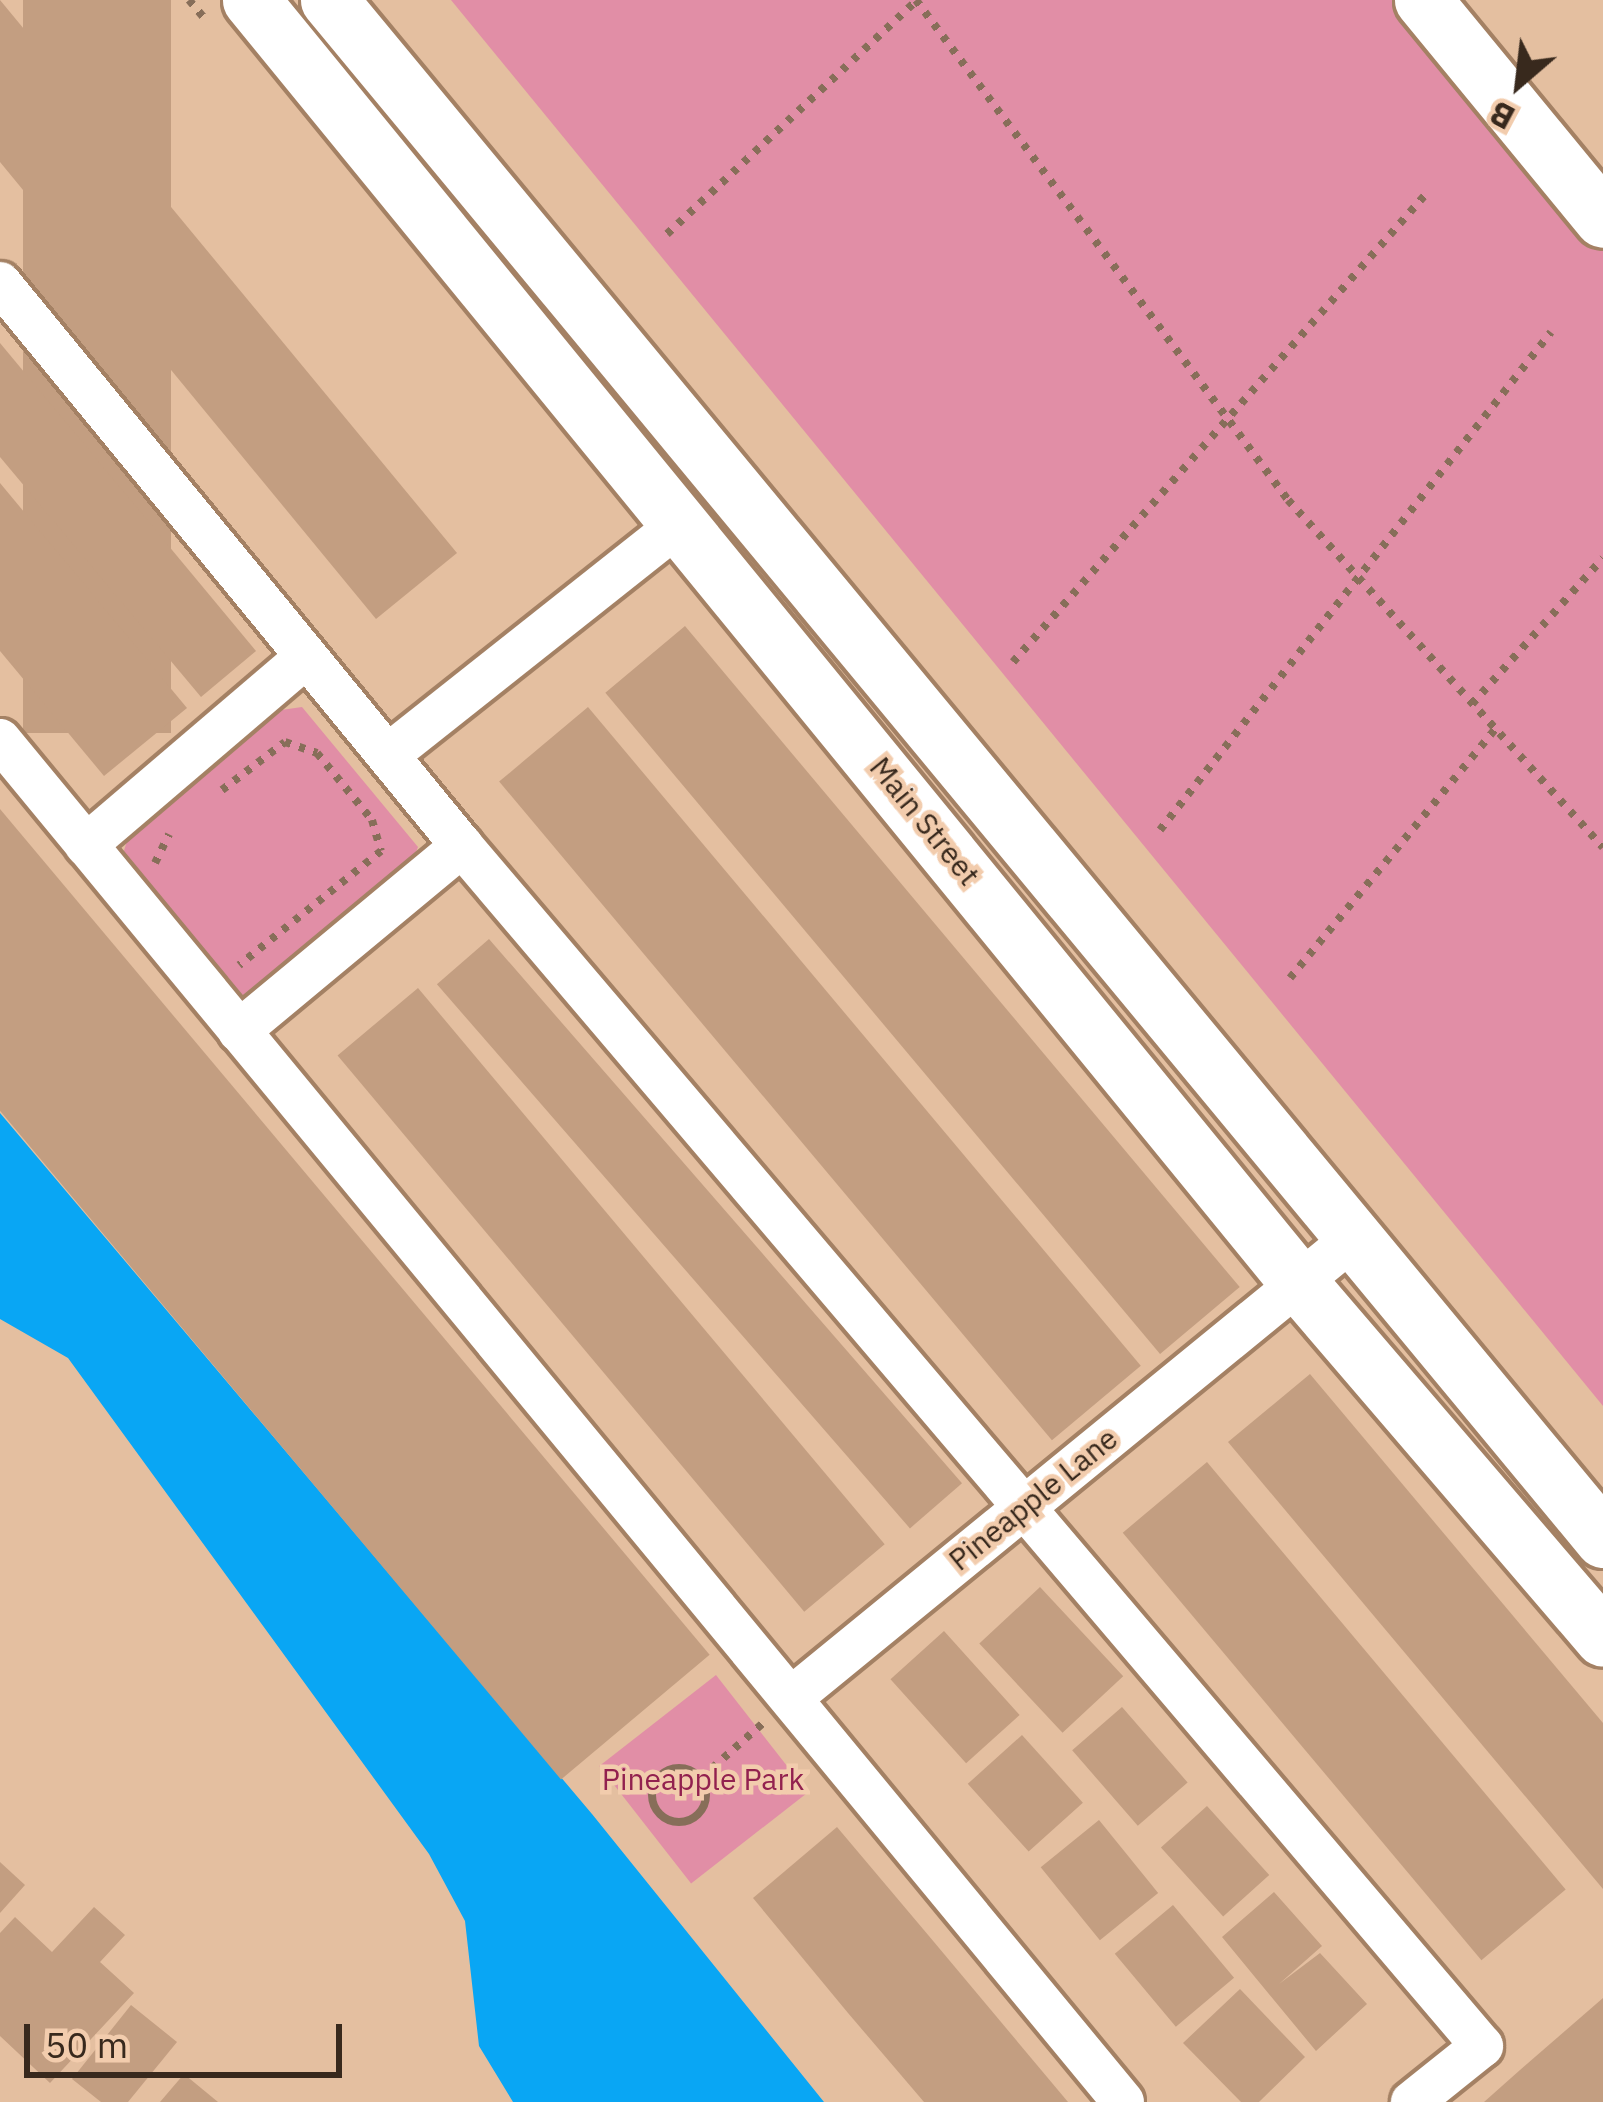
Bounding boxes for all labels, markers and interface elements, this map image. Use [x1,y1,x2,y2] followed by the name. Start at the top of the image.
[1459,24,1579,144] north arrow
[1482,92,1522,140] text: B
[862,750,988,892] street label: Main Street
[942,1420,1124,1578] street label: Pineapple Lane
[602,1761,804,1797] park label: Pineapple Park
[30,2000,348,2074] scale bar
[45,2021,128,2068] text: 50 m

